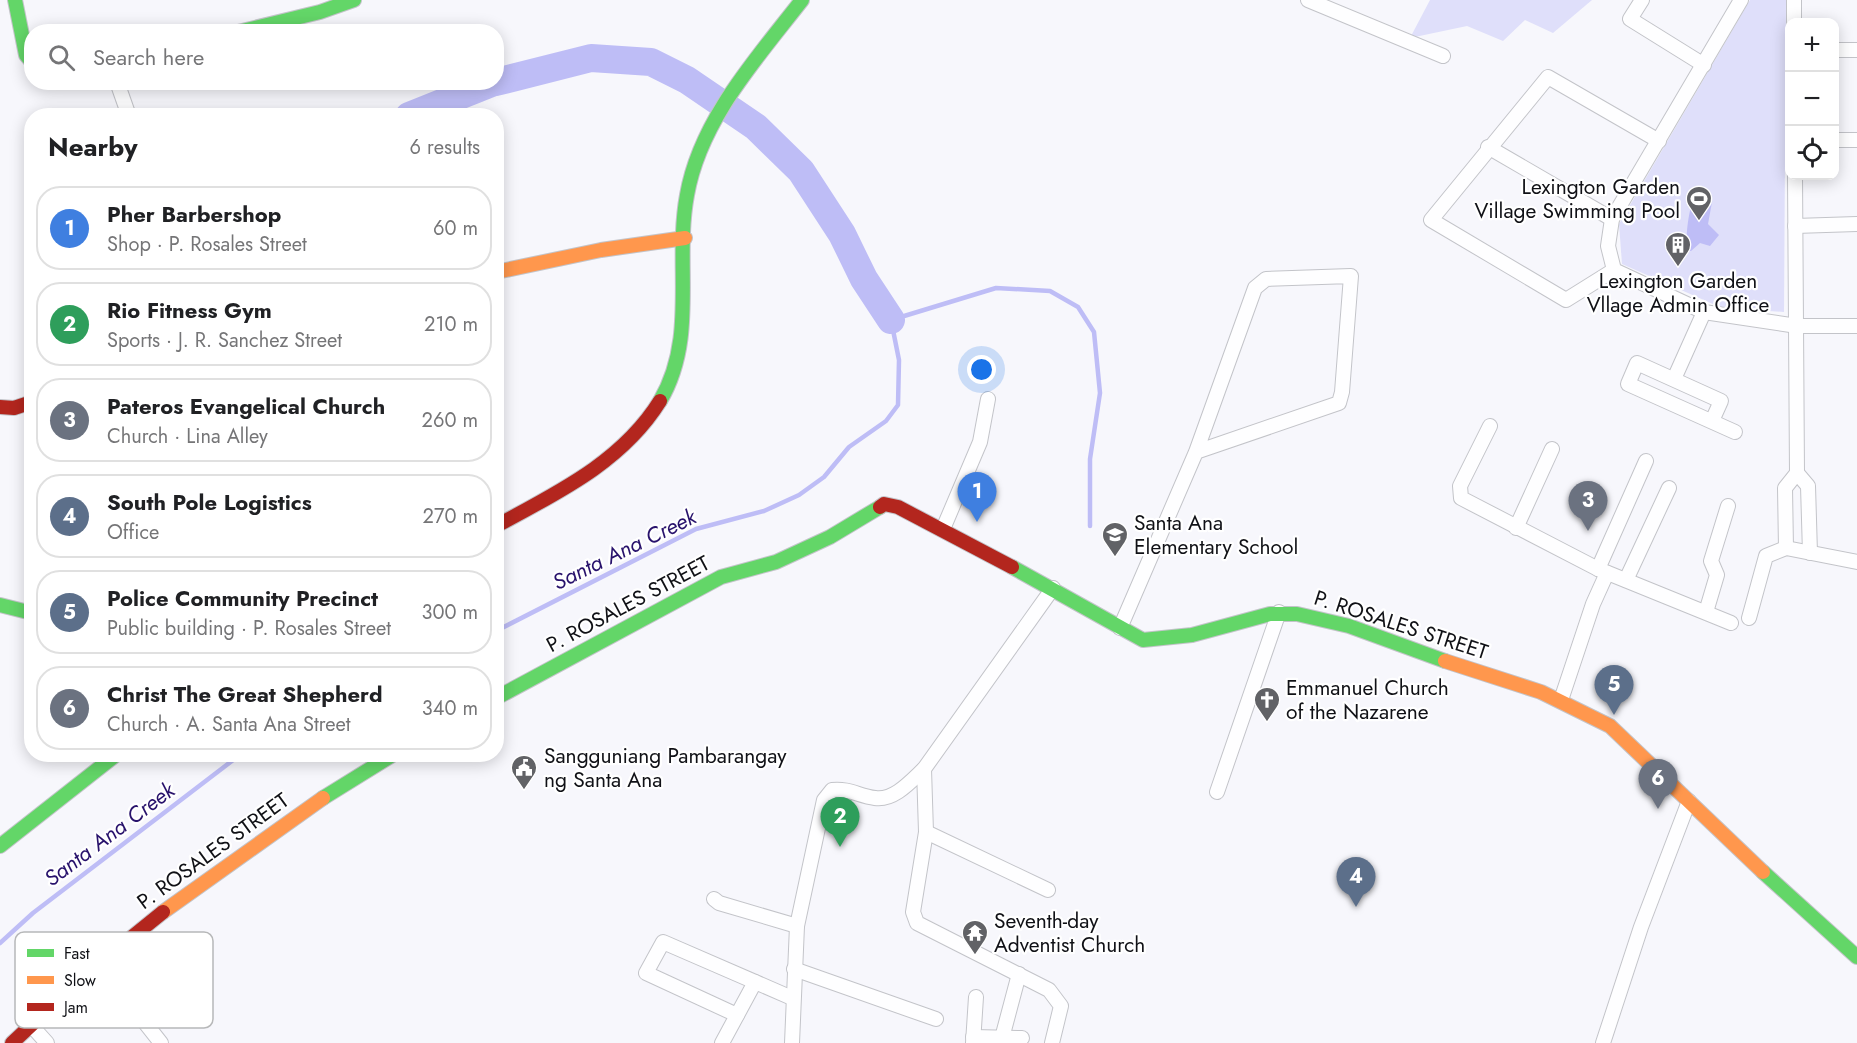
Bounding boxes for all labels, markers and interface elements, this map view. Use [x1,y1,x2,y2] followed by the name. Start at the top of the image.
[1785,18,1839,180] map controls
[1785,18,1839,72] button: +
[24,24,504,90] search box
[45,41,78,74] icon: search
[93,41,204,73] text: Search here
[1785,72,1839,126] button: −
[1785,126,1839,180] button: locate
[48,128,137,166] text: Nearby
[410,133,480,162] text: 6 results
[1474,172,1680,226] place label: Lexington Garden Village Swimming Pool
[1684,184,1714,222] sports icon: Lexington Garden Village Swimming Pool
[107,198,281,230] text: Pher Barbershop
[64,214,75,243] text: 1
[433,214,478,243] text: 60 m
[107,230,307,259] text: Shop · P. Rosales Street
[1663,230,1693,268] building icon: Lexington Garden Vllage Admin Office
[1587,266,1769,320] place label: Lexington Garden Vllage Admin Office
[107,294,272,326] text: Rio Fitness Gym
[63,310,76,339] text: 2
[424,310,478,339] text: 210 m
[107,326,342,355] text: Sports · J. R. Sanchez Street
[967,355,996,384] your location
[107,390,385,422] text: Pateros Evangelical Church
[63,406,76,435] text: 3
[422,406,478,435] text: 260 m
[107,422,268,451] text: Church · Lina Alley
[958,472,996,522] pin: 1
[1568,482,1608,531] pin: 3
[107,486,312,518] text: South Pole Logistics
[547,500,703,598] water label: Santa Ana Creek
[63,502,76,531] text: 4
[423,502,478,531] text: 270 m
[1134,508,1298,562] place label: Santa Ana Elementary School
[107,518,159,547] text: Office
[1100,520,1130,558] school or university icon: Santa Ana Elementary School
[541,548,715,660] street label: P. ROSALES STREET
[107,582,378,614] text: Police Community Precinct
[1310,583,1492,667] street label: P. ROSALES STREET
[63,598,76,627] text: 5
[421,598,478,627] text: 300 m
[107,614,391,643] text: Public building · P. Rosales Street
[1594,666,1634,715] pin: 5
[1286,673,1449,727] place label: Emmanuel Church of the Nazarene
[107,678,383,710] text: Christ The Great Shepherd
[1252,685,1282,723] church icon: Emmanuel Church of the Nazarene
[63,694,76,723] text: 6
[422,694,478,723] text: 340 m
[107,710,351,739] text: Church · A. Santa Ana Street
[544,741,787,795] place label: Sangguniang Pambarangay ng Santa Ana
[509,753,539,791] public building icon: Sangguniang Pambarangay ng Santa Ana
[1638,760,1678,809] pin: 6
[37,773,182,894] water label: Santa Ana Creek
[131,786,295,916] street label: P. ROSALES STREET
[820,798,860,847] pin: 2
[1336,858,1376,907] pin: 4
[994,906,1145,960] place label: Seventh-day Adventist Church
[960,918,990,956] temple icon: Seventh-day Adventist Church
[15,932,213,1028] legend
[64,942,90,965] text: Fast
[64,969,96,992] text: Slow
[62,996,88,1019] text: Jam

